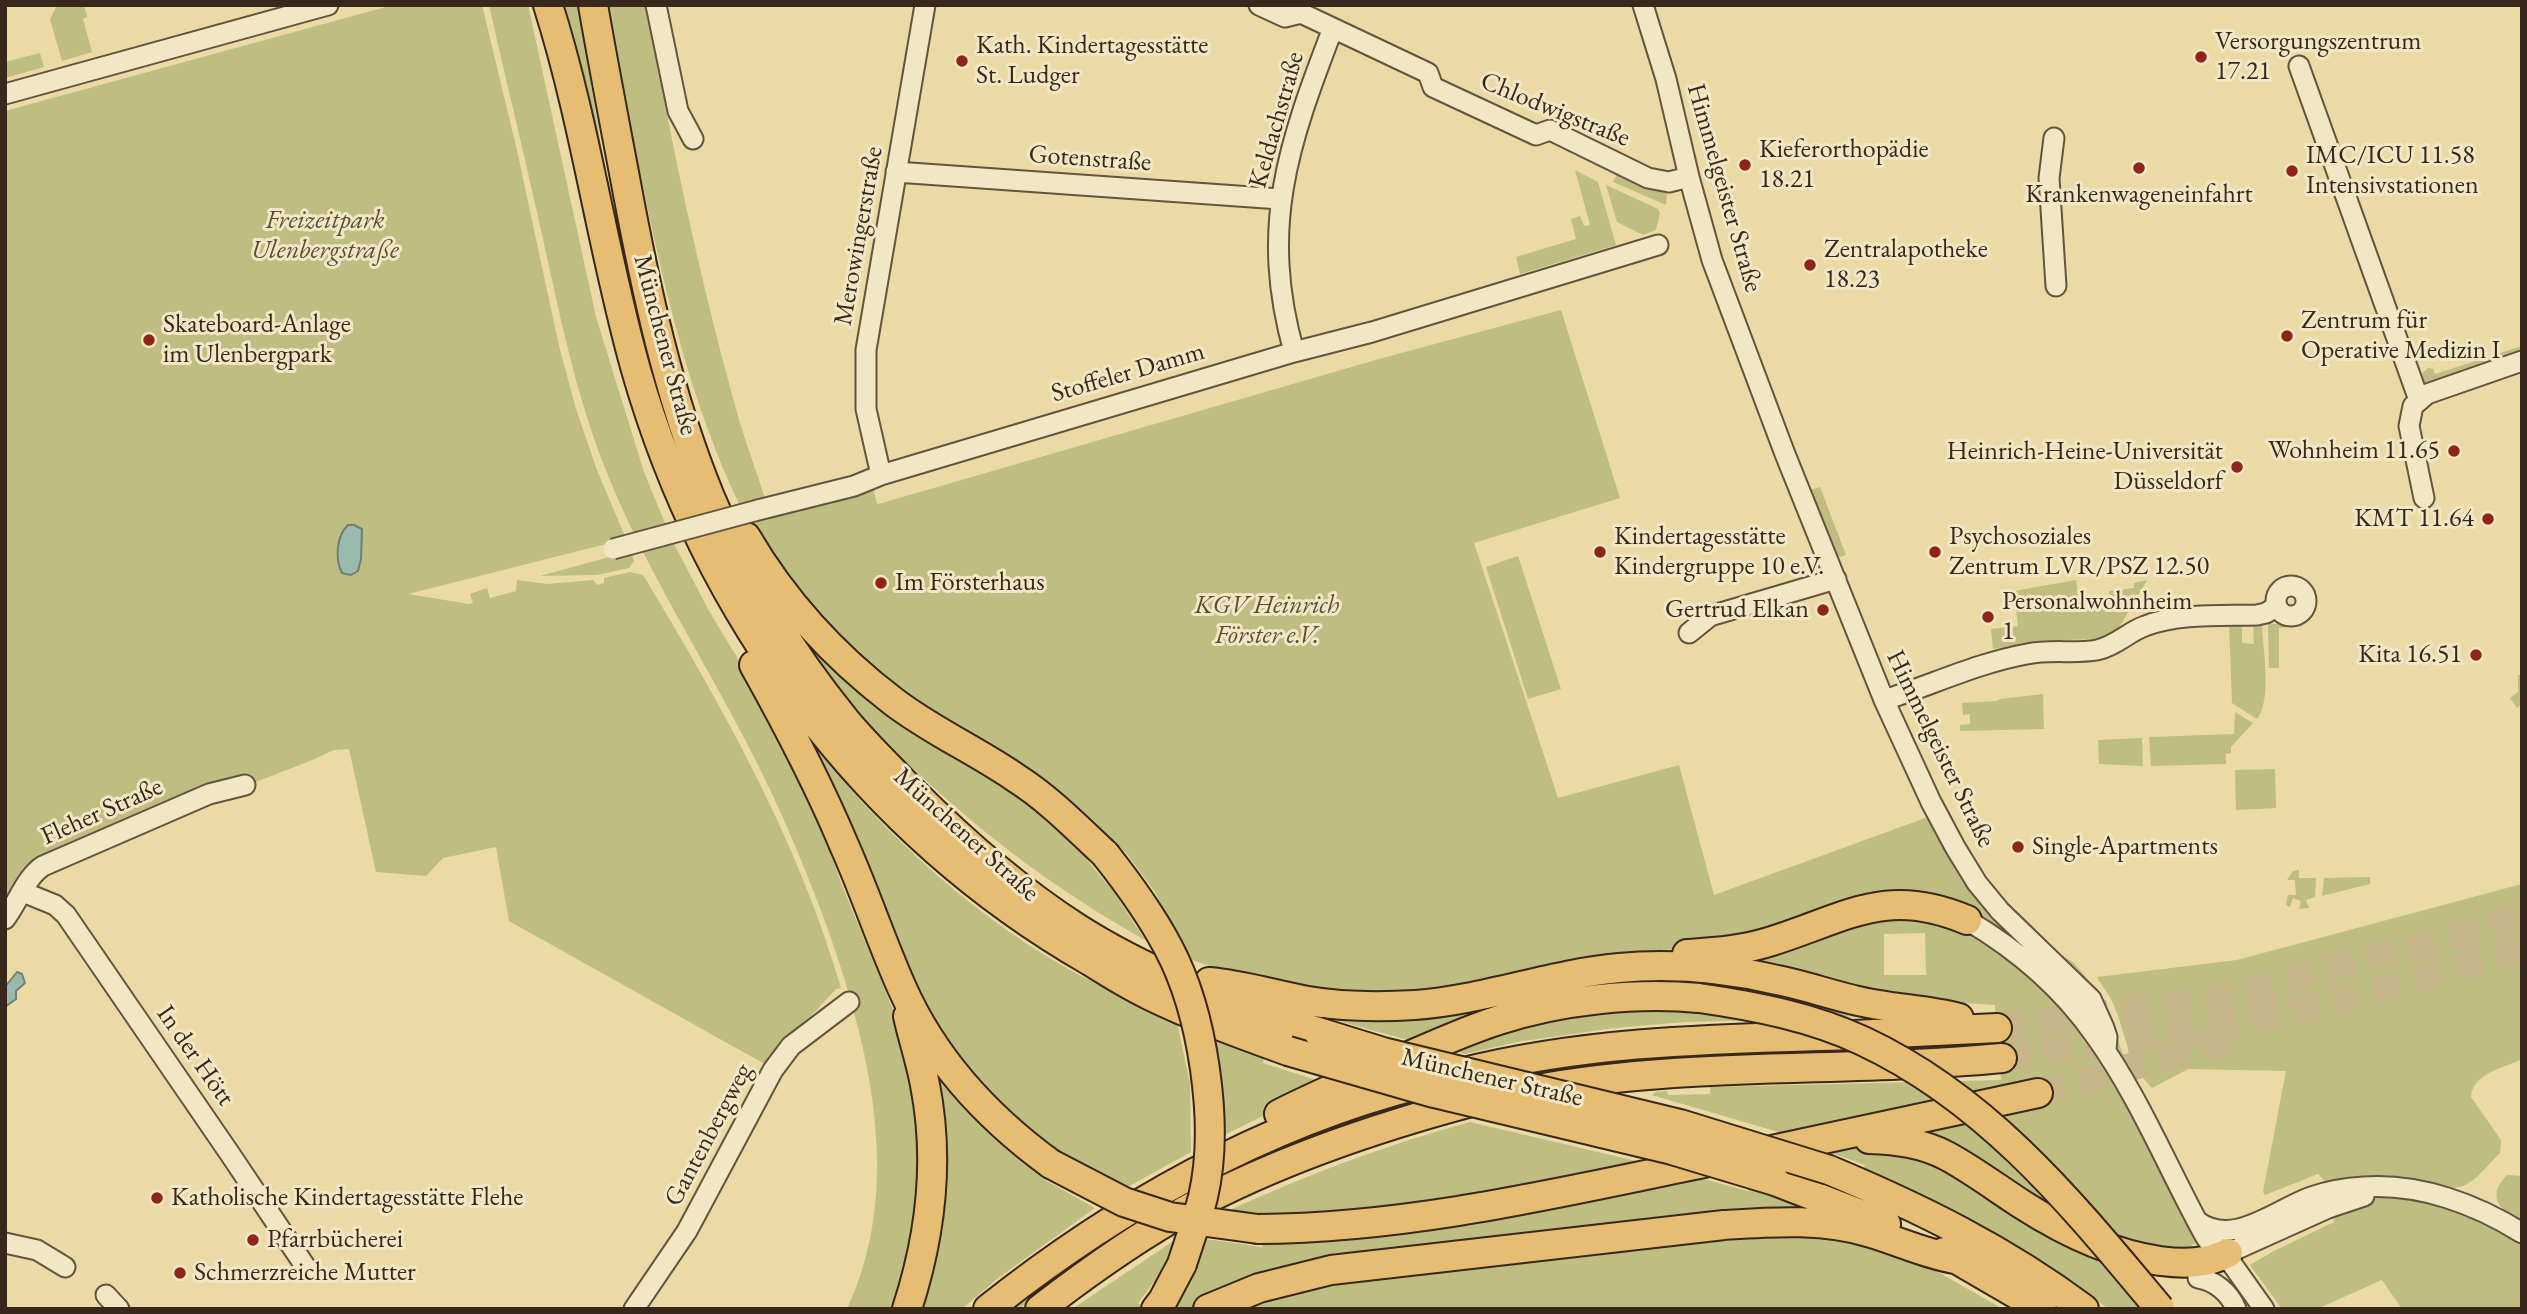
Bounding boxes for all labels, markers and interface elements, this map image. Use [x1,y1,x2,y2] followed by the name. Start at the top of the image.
[2215,26,2422,88] place label: Versorgungszentrum 17.21
[976,30,1208,92] place label: Kath. Kindertagesstätte St. Ludger
[1243,48,1311,192] street label: Keldachstraße
[2193,49,2209,65] marker: Versorgungszentrum 17.21
[954,53,970,69] marker: Kath. Kindertagesstätte St. Ludger
[1476,66,1634,154] street label: Chlodwigstraße
[1679,80,1769,296] street label: Himmelgeister Straße
[1759,134,1929,196] place label: Kieferorthopädie 18.21
[1028,139,1152,179] street label: Gotenstraße
[2306,140,2479,202] place label: IMC/ICU 11.58 Intensivstationen
[828,144,890,328] street label: Merowingerstraße
[1737,157,1753,173] marker: Kieferorthopädie 18.21
[2131,160,2147,176] marker: Krankenwageneinfahrt
[2284,163,2300,179] marker: IMC/ICU 11.58 Intensivstationen
[2025,179,2253,211] place label: Krankenwageneinfahrt
[251,205,399,266] park label: Freizeitpark Ulenbergstraße
[1824,234,1988,296] place label: Zentralapotheke 18.23
[626,251,704,439] street label: Münchener Straße
[1802,257,1818,273] marker: Zentralapotheke 18.23
[2301,305,2500,366] place label: Zentrum für Operative Medizin I
[163,309,351,370] place label: Skateboard-Anlage im Ulenbergpark
[2279,328,2295,344] marker: Zentrum für Operative Medizin I
[141,332,157,348] marker: Skateboard-Anlage im Ulenbergpark
[1048,336,1208,410] street label: Stoffeler Damm
[2268,435,2440,467] place label: Wohnheim 11.65
[1947,436,2223,498] place label: Heinrich-Heine-Universität Düsseldorf
[2446,443,2462,459] marker: Wohnheim 11.65
[2229,459,2245,475] marker: Heinrich-Heine-Universität Düsseldorf
[2354,503,2474,535] place label: KMT 11.64
[2480,511,2496,527] marker: KMT 11.64
[1614,521,1824,582] place label: Kindertagesstätte Kindergruppe 10 e.V.
[1949,521,2209,582] place label: Psychosoziales Zentrum LVR/PSZ 12.50
[1592,544,1608,560] marker: Kindertagesstätte Kindergruppe 10 e.V.
[1927,544,1943,560] marker: Psychosoziales Zentrum LVR/PSZ 12.50
[895,567,1045,599] place label: Im Försterhaus
[873,575,889,591] marker: Im Försterhaus
[2002,586,2192,648] place label: Personalwohnheim 1
[1194,590,1340,652] park label: KGV Heinrich Förster e.V.
[1665,594,1809,626] place label: Gertrud Elkan
[1815,602,1831,618] marker: Gertrud Elkan
[1980,609,1996,625] marker: Personalwohnheim 1
[2358,639,2462,671] place label: Kita 16.51
[1879,645,2001,853] street label: Himmelgeister Straße
[2468,647,2484,663] marker: Kita 16.51
[887,761,1045,909] street label: Münchener Straße
[36,771,168,853] street label: Fleher Straße
[2032,831,2218,863] place label: Single-Apartments
[2010,839,2026,855] marker: Single-Apartments
[149,1000,241,1112] street label: In der Hött
[1398,1042,1586,1114] street label: Münchener Straße
[658,1058,760,1212] street label: Gantenbergweg
[171,1182,523,1214] place label: Katholische Kindertagesstätte Flehe
[149,1190,165,1206] marker: Katholische Kindertagesstätte Flehe
[267,1224,403,1256] place label: Pfarrbücherei
[245,1232,261,1248] marker: Pfarrbücherei
[194,1257,416,1289] place label: Schmerzreiche Mutter
[172,1265,188,1281] marker: Schmerzreiche Mutter

